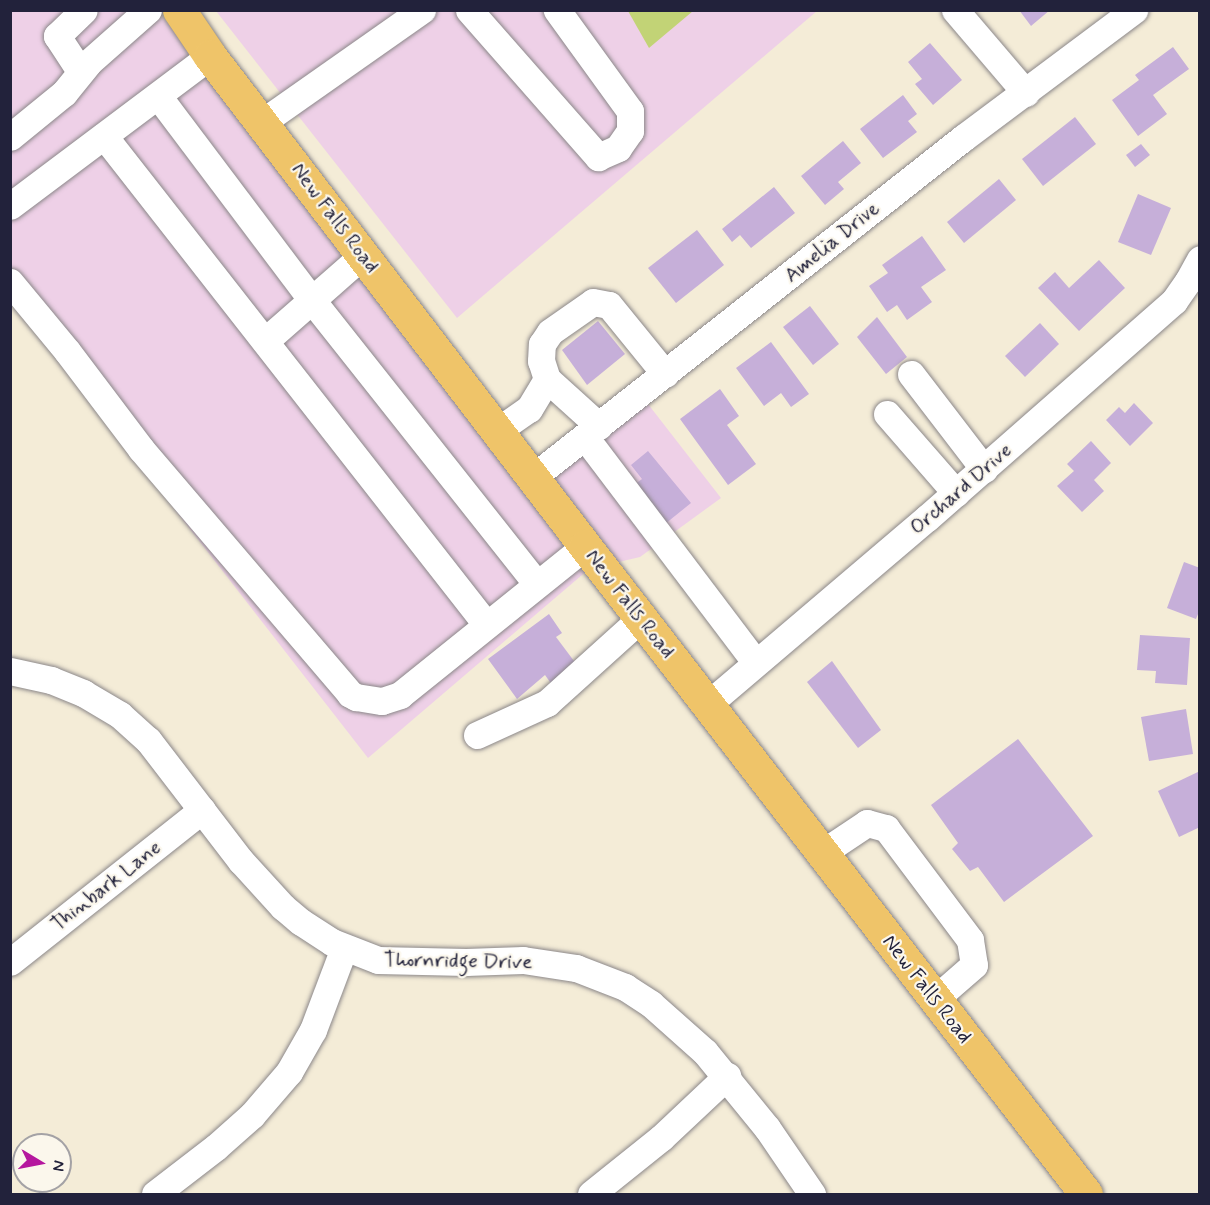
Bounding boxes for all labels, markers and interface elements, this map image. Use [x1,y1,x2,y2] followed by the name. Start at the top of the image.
[286,158,384,278] street label: New Falls Road
[779,196,885,288] street label: Amelia Drive
[905,438,1017,540] street label: Orchard Drive
[580,545,680,663] street label: New Falls Road
[46,835,166,937] street label: Thinbark Lane
[877,930,977,1048] street label: New Falls Road
[385,947,531,975] street label: Thornridge Drive
[12,1133,72,1193] north arrow
[47,1159,70,1173] text: N

